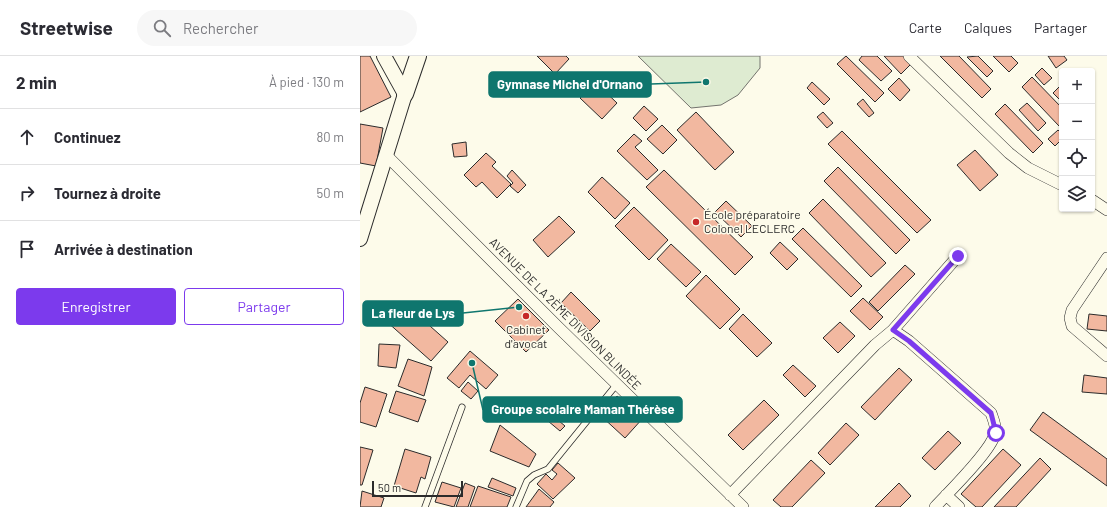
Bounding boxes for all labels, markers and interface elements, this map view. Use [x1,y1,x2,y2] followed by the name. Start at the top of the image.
[137,10,417,46] search box
[20,16,113,39] text: Streetwise
[151,17,173,39] icon: search
[183,19,258,37] text: Rechercher
[909,19,942,36] text: Carte
[964,19,1012,36] text: Calques
[1034,19,1087,36] text: Partager
[1059,68,1095,212] map controls
[1059,68,1095,104] button: +
[16,72,57,92] text: 2 min
[489,72,651,97] callout: Gymnase Michel d'Ornano
[269,74,344,90] text: À pied · 130 m
[497,76,643,92] text: Gymnase Michel d'Ornano
[1059,104,1095,140] button: −
[16,126,38,148] icon: ahead
[54,128,121,146] text: Continuez
[317,129,344,145] text: 80 m
[1059,140,1095,176] button: locate
[1059,176,1095,212] button: layers
[16,182,38,204] icon: right
[54,184,161,202] text: Tournez à droite
[317,185,344,201] text: 50 m
[704,207,801,235] place label: École préparatoire Colonel LECLERC
[691,217,701,227] marker: École préparatoire Colonel LECLERC
[487,235,644,392] street label: AVENUE DE LA 2ÈME DIVISION BLINDÉE
[16,238,38,260] icon: arrive
[54,240,193,258] text: Arrivée à destination
[949,247,967,265] route end
[16,288,176,325] button: Enregistrer
[184,288,344,325] button: Partager
[363,301,463,326] callout: La fleur de Lys
[371,305,455,321] text: La fleur de Lys
[521,311,531,321] marker: Cabinet d'avocat
[505,322,547,350] place label: Cabinet d'avocat
[483,397,682,422] callout: Groupe scolaire Maman Thérèse
[491,401,675,417] text: Groupe scolaire Maman Thérèse
[987,424,1005,442] route start
[372,479,463,498] scale bar
[378,481,401,494] text: 50 m

